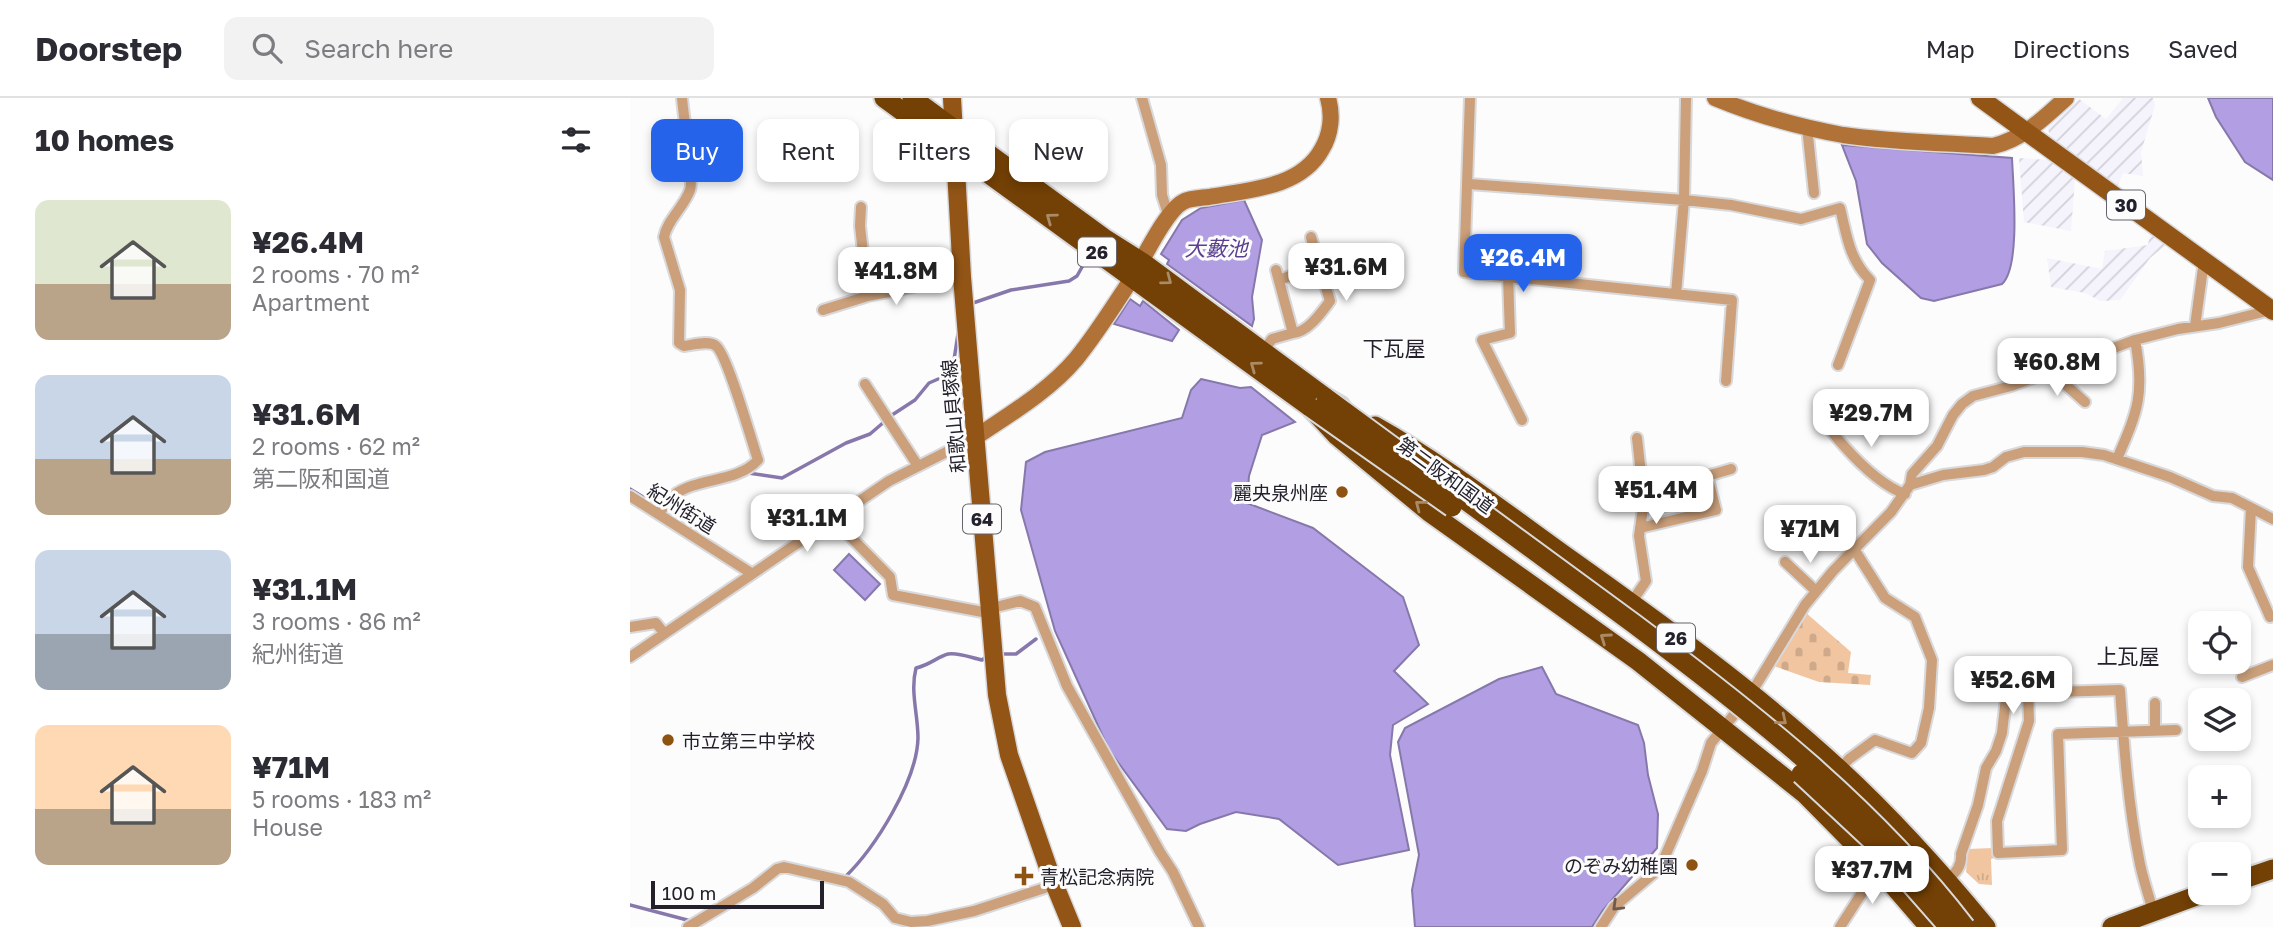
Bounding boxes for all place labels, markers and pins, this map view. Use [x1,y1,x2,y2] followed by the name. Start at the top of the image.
[1466,234,1580,294] pin: ¥26.4M
[1289,244,1403,303] pin: ¥31.6M
[839,248,953,307] pin: ¥41.8M
[2000,338,2114,398] pin: ¥60.8M
[1814,390,1928,449] pin: ¥29.7M
[1599,466,1713,526] pin: ¥51.4M
[1233,481,1328,504] place label: 麗央泉州座
[1334,484,1350,500] marker: 麗央泉州座
[750,494,864,554] pin: ¥31.1M
[1769,505,1851,565] pin: ¥71M
[1956,656,2070,716] pin: ¥52.6M
[682,729,815,752] place label: 市立第三中学校
[660,732,676,748] marker: 市立第三中学校
[1815,846,1929,906] pin: ¥37.7M
[1564,854,1678,877] place label: のぞみ幼稚園
[1684,857,1700,873] marker: のぞみ幼稚園
[1040,865,1154,888] place label: 青松記念病院
[1014,866,1034,886] marker: 青松記念病院

